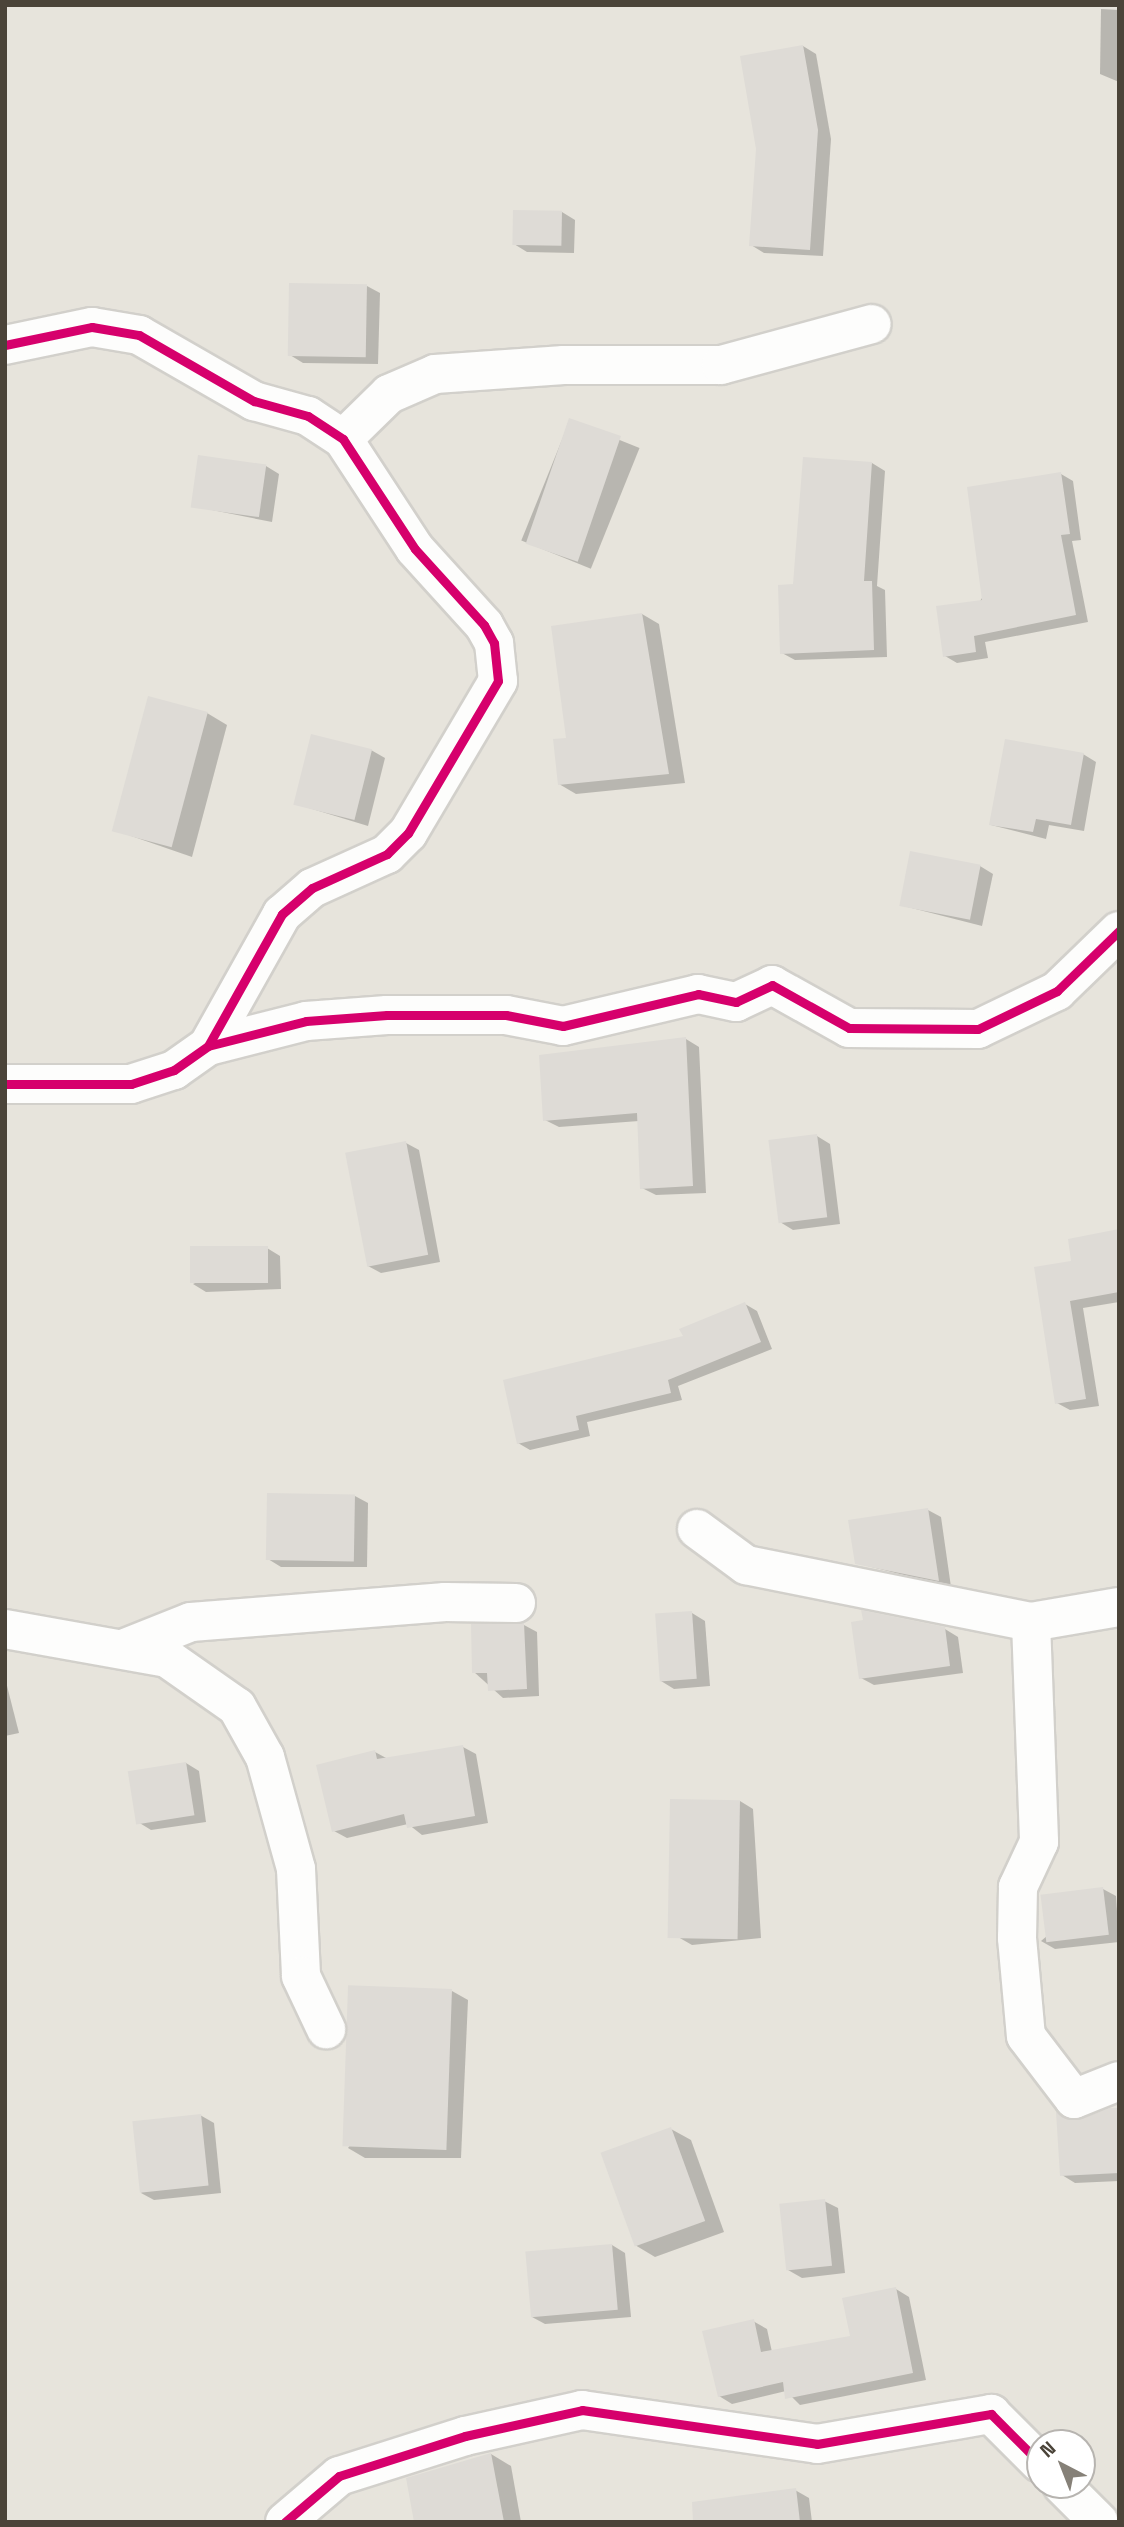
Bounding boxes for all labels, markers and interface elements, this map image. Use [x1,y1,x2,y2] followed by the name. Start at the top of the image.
[1026,2429,1096,2499] north arrow
[1035,2436,1061,2463] text: N

